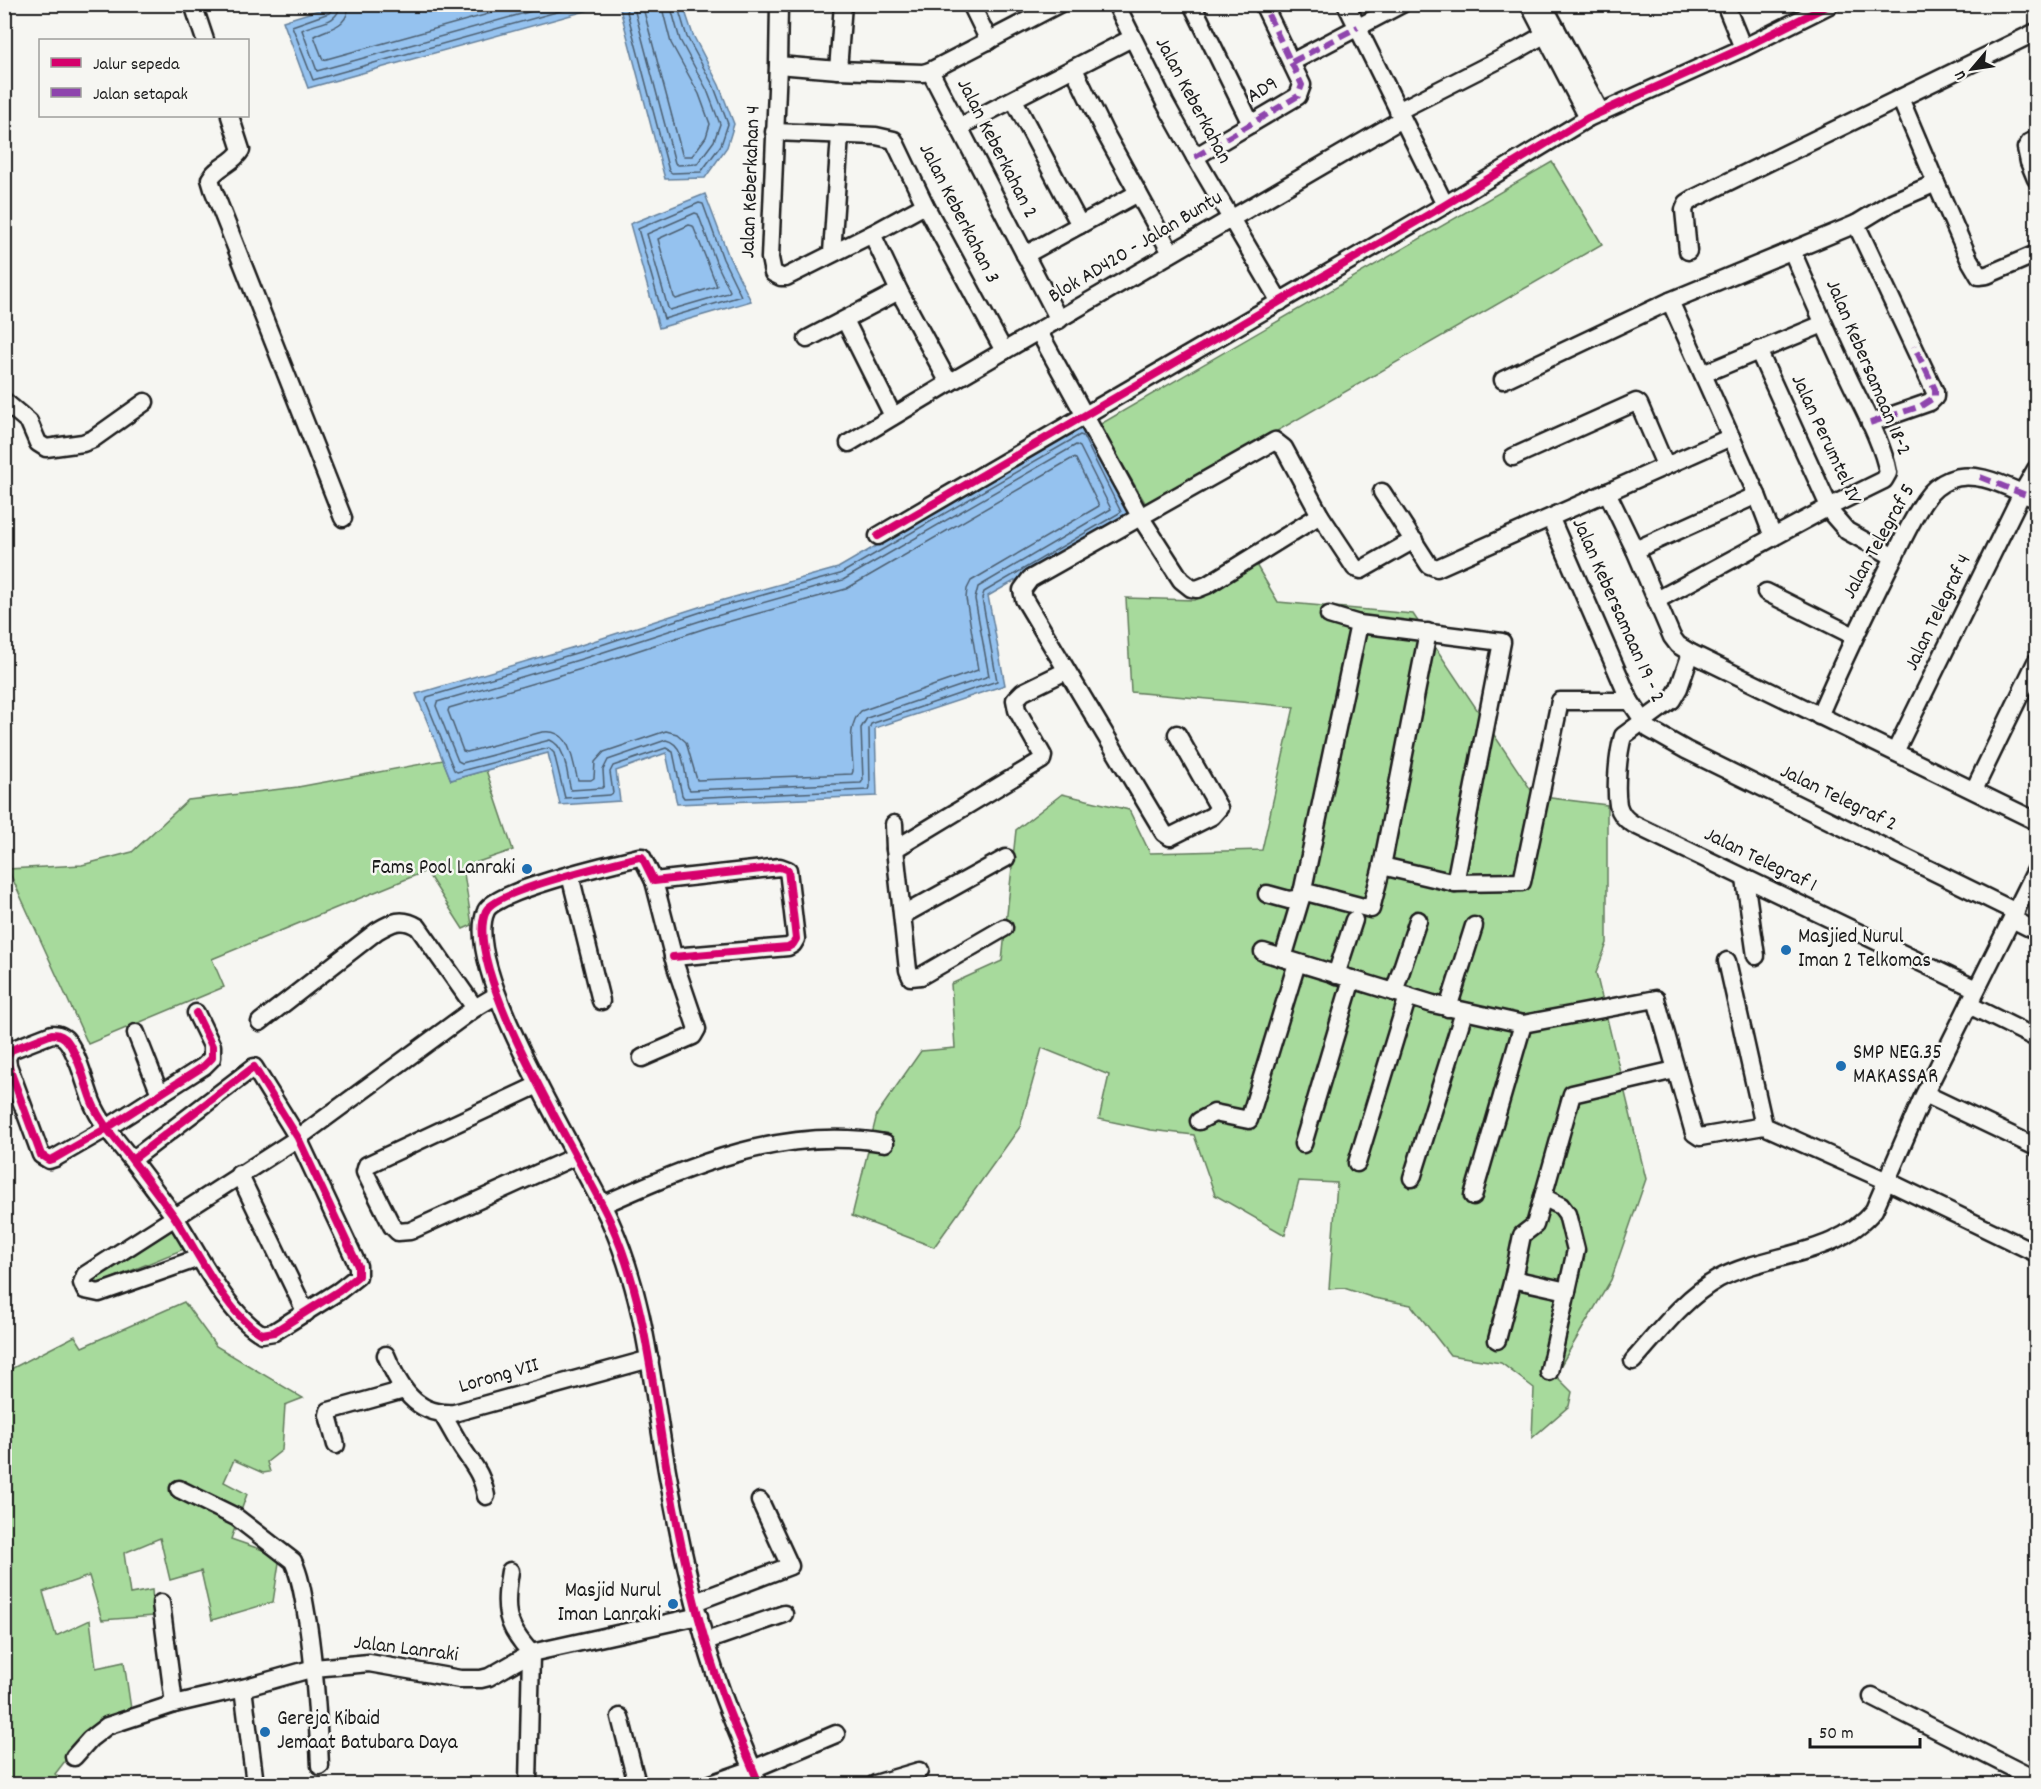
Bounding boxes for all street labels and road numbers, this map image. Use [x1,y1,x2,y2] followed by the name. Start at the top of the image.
[1146,32,1238,170] street label: Jalan Keberkahan
[1242,70,1284,112] street label: AD9
[948,74,1044,224] street label: Jalan Keberkahan 2
[734,105,770,259] street label: Jalan Keberkahan 4
[910,139,1006,289] street label: Jalan Keberkahan 3
[1043,184,1229,312] street label: Blok AD420 - Jalan Buntu
[1816,275,1918,461] street label: Jalan Kebersamaan 18-2
[1782,370,1868,510] street label: Jalan Perumtel IV
[1836,479,1924,605] street label: Jalan Telegraf 5
[1563,514,1671,708] street label: Jalan Kebersamaan 19 - 2
[1898,550,1980,676] street label: Jalan Telegraf 4
[1774,758,1902,840] street label: Jalan Telegraf 2
[1698,821,1822,901] street label: Jalan Telegraf 1
[455,1351,543,1403] street label: Lorong VII
[352,1629,460,1671] street label: Jalan Lanraki

